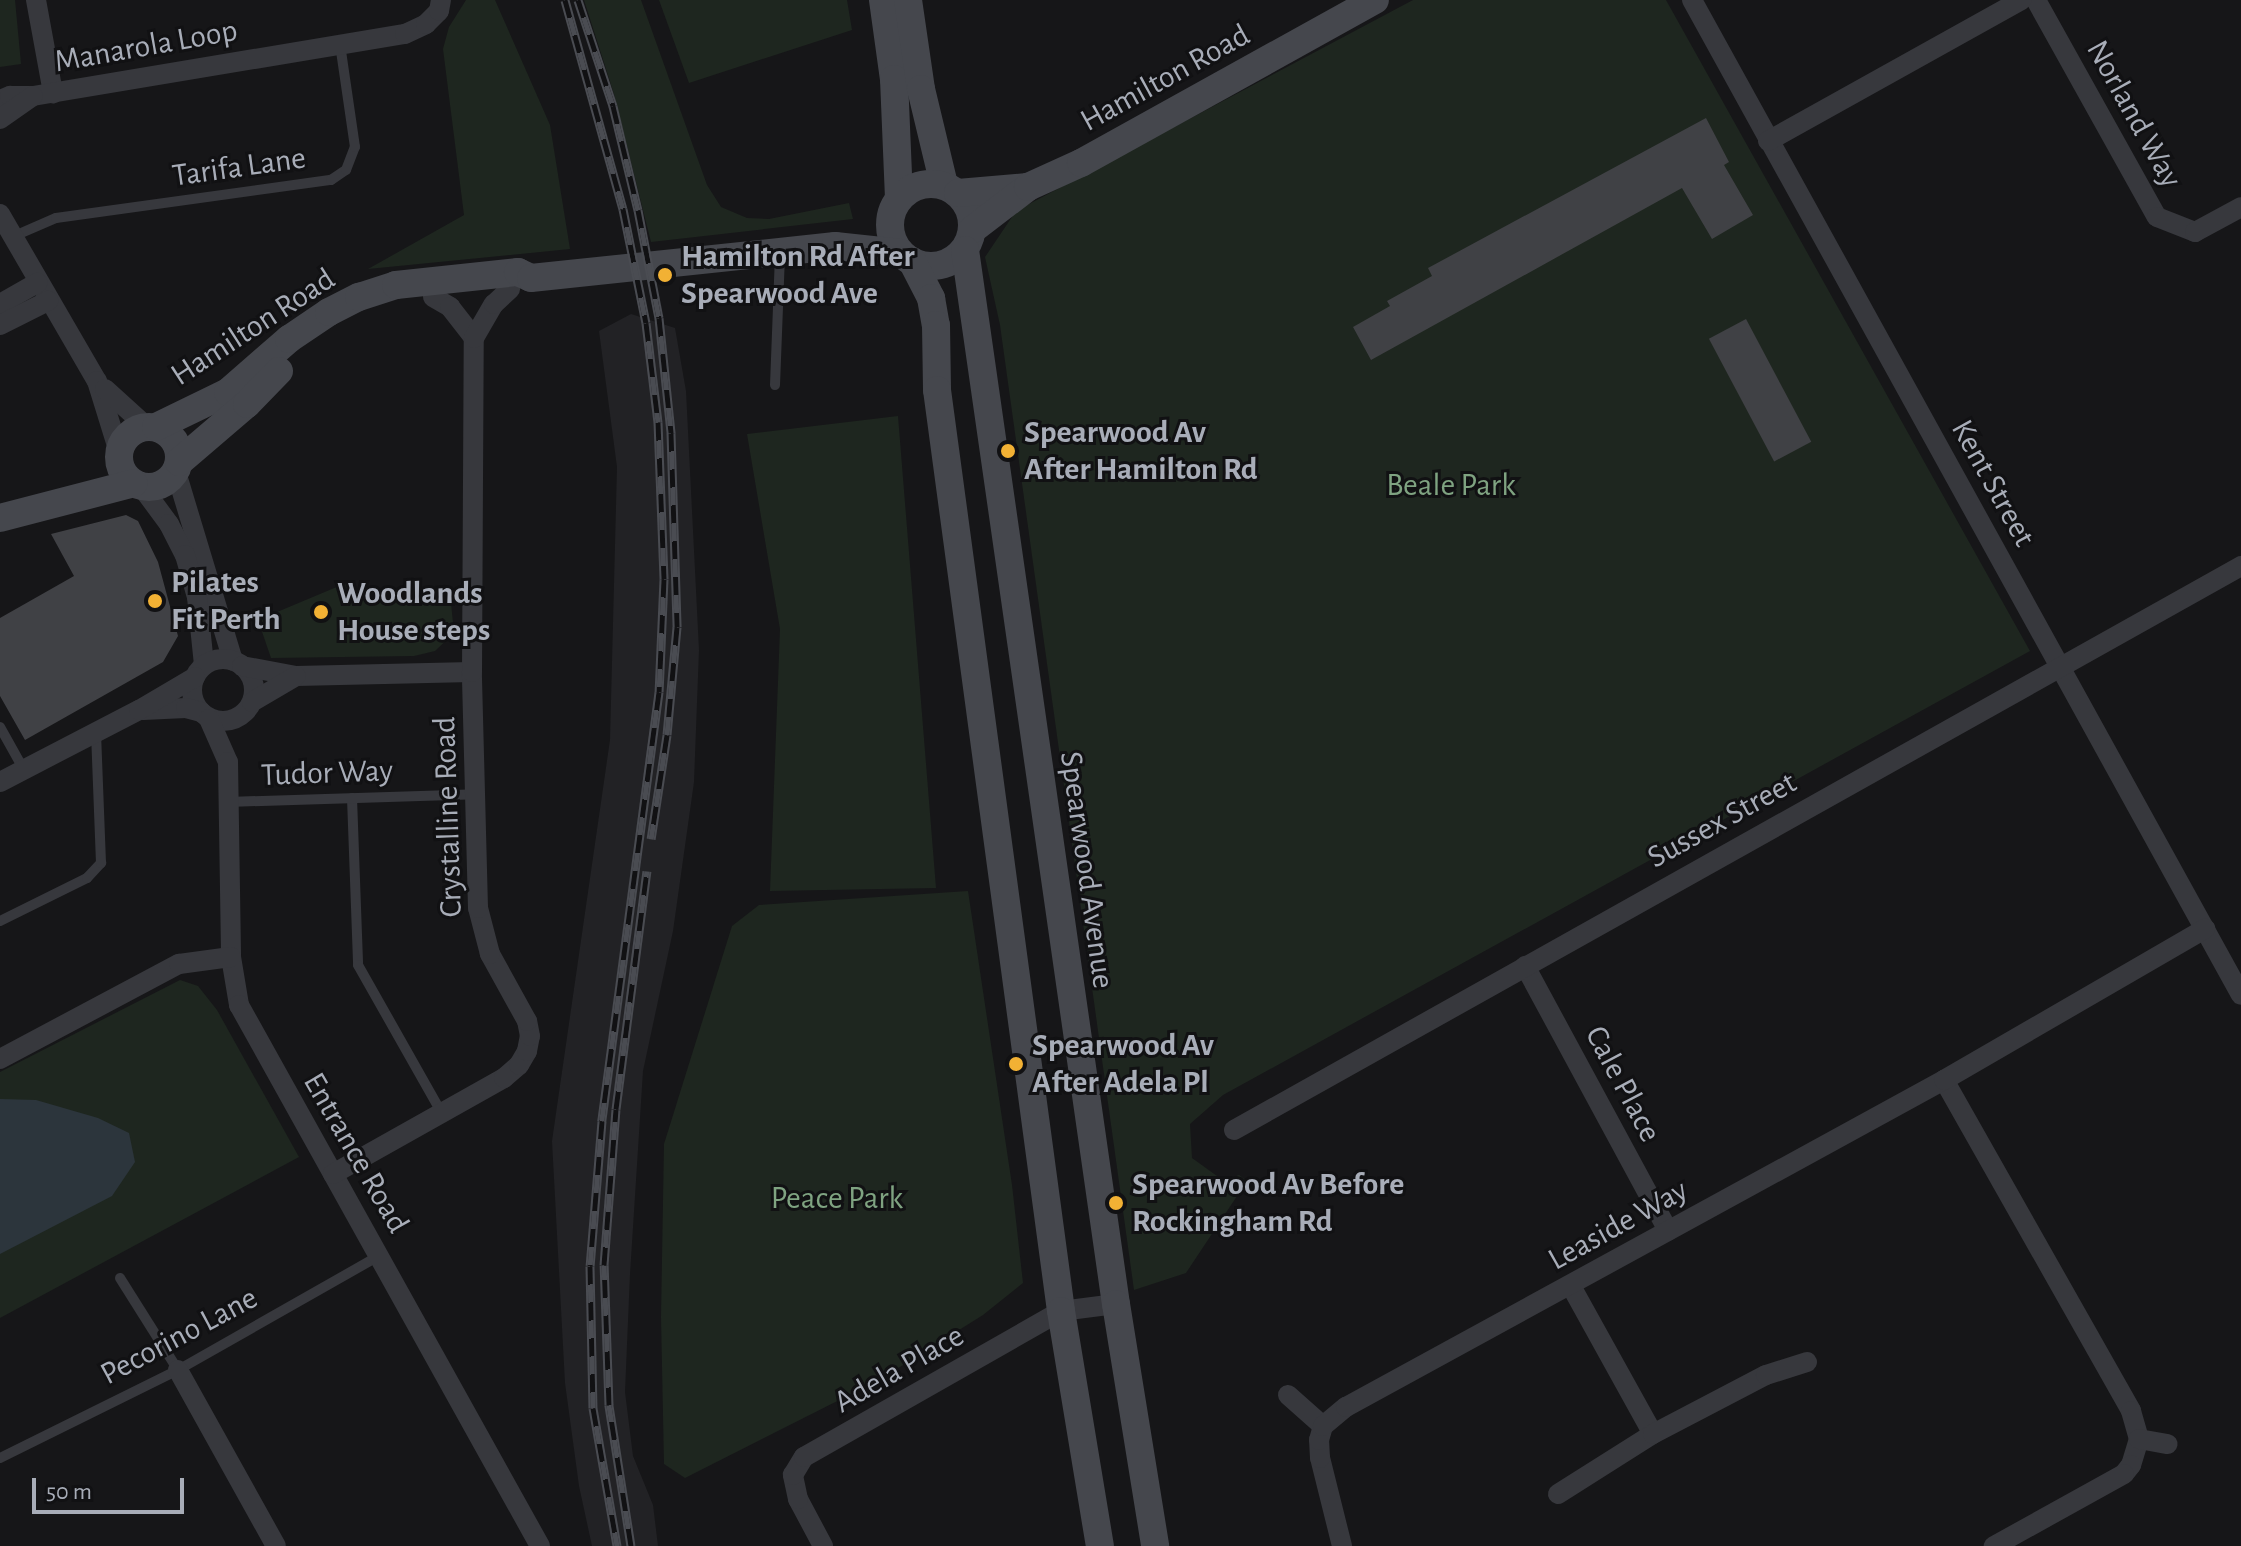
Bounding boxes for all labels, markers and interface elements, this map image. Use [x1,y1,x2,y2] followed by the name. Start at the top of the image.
[52,11,240,81] street label: Manarola Loop
[1074,16,1256,140] street label: Hamilton Road
[2078,34,2190,194] street label: Norland Way
[170,139,308,195] street label: Tarifa Lane
[681,238,915,313] place label: Hamilton Rd After Spearwood Ave
[164,260,342,394] street label: Hamilton Road
[656,266,674,284] marker: Hamilton Rd After Spearwood Ave
[1943,413,2043,553] street label: Kent Street
[1024,414,1258,489] place label: Spearwood Av After Hamilton Rd
[999,442,1017,460] marker: Spearwood Av After Hamilton Rd
[1386,466,1516,504] park label: Beale Park
[171,564,281,639] place label: Pilates Fit Perth
[337,575,490,650] place label: Woodlands House steps
[146,592,164,610] marker: Pilates Fit Perth
[312,603,330,621] marker: Woodlands House steps
[425,716,471,918] street label: Crystalline Road
[1051,749,1123,991] street label: Spearwood Avenue
[260,752,394,794] street label: Tudor Way
[1641,763,1803,877] street label: Sussex Street
[1577,1019,1669,1149] street label: Cale Place
[1032,1027,1214,1102] place label: Spearwood Av After Adela Pl
[1007,1055,1025,1073] marker: Spearwood Av After Adela Pl
[295,1066,417,1240] street label: Entrance Road
[1132,1166,1404,1241] place label: Spearwood Av Before Rockingham Rd
[1542,1171,1694,1279] street label: Leaside Way
[771,1179,903,1217] park label: Peace Park
[1107,1194,1125,1212] marker: Spearwood Av Before Rockingham Rd
[94,1279,264,1393] street label: Pecorino Lane
[827,1316,971,1422] street label: Adela Place
[36,1462,188,1512] scale bar
[46,1480,92,1504] text: 50 m

